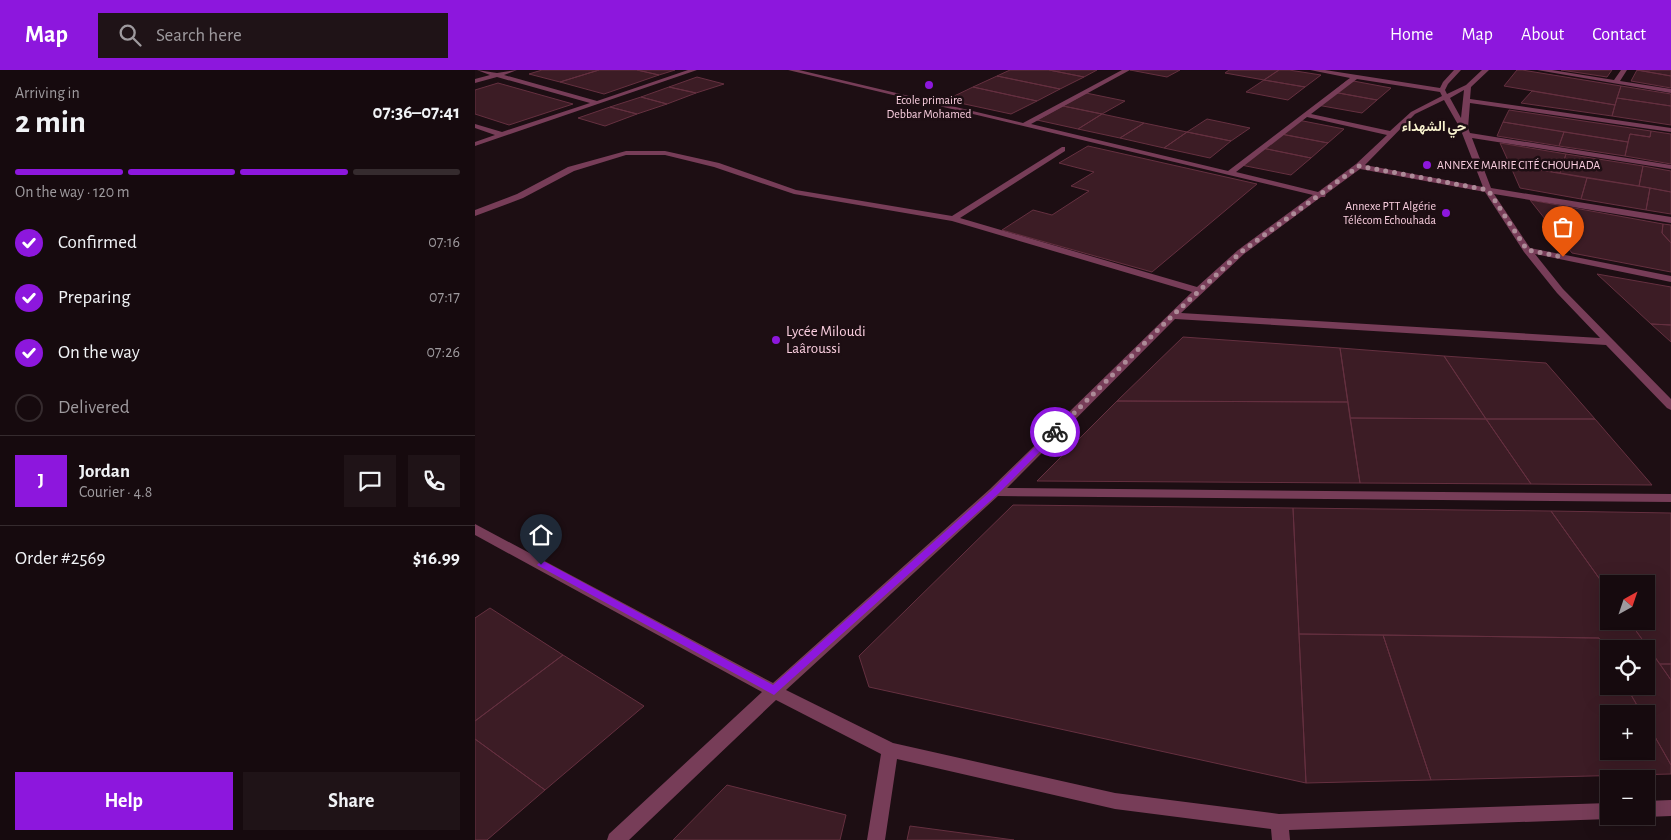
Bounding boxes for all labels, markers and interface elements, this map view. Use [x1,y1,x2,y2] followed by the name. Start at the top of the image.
[98,13,448,58] search box
[116,21,144,49] icon: search
[25,23,68,47] text: Map
[156,26,242,45] text: Search here
[1390,26,1433,44] text: Home
[1461,26,1493,44] text: Map
[1521,26,1564,44] text: About
[1592,26,1646,44] text: Contact
[923,79,935,91] marker: Ecole primaire Debbar Mohamed
[15,85,80,101] text: Arriving in
[886,94,972,120] place label: Ecole primaire Debbar Mohamed
[373,103,460,122] text: 07:36–07:41
[15,106,86,138] text: 2 min
[1402,120,1467,138] district label: حي الشهداء
[1437,158,1600,171] place label: ANNEXE MAIRIE CITÉ CHOUHADA
[1421,159,1433,171] marker: ANNEXE MAIRIE CITÉ CHOUHADA
[15,184,130,200] text: On the way · 120 m
[1343,200,1436,226] place label: Annexe PTT Algérie Télécom Echouhada
[1542,206,1584,257] pin
[1440,207,1452,219] marker: Annexe PTT Algérie Télécom Echouhada
[1549,213,1577,241] icon: bag
[15,229,43,257] icon: check
[58,233,137,252] text: Confirmed
[428,234,460,250] text: 07:16
[15,284,43,312] icon: check
[58,288,131,307] text: Preparing
[429,289,460,305] text: 07:17
[786,324,866,356] place label: Lycée Miloudi Laâroussi
[770,334,782,346] marker: Lycée Miloudi Laâroussi
[15,339,43,367] icon: check
[58,343,140,362] text: On the way
[426,344,460,360] text: 07:26
[58,398,130,417] text: Delivered
[1030,407,1080,457] courier
[1041,418,1069,446] icon: bike
[344,455,396,507] button: chat
[408,455,460,507] button: phone
[79,462,130,481] text: Jordan
[38,471,44,490] text: J
[79,484,152,500] text: Courier · 4.8
[520,514,562,565] pin
[527,521,555,549] icon: home
[15,549,105,568] text: Order #2569
[413,549,460,568] text: $16.99
[1600,575,1655,630] north arrow
[1600,575,1655,825] map controls
[1600,640,1655,695] button: locate
[1600,705,1655,760] button: +
[1600,770,1655,825] button: −
[15,772,233,830] button: Help
[243,772,460,830] button: Share

